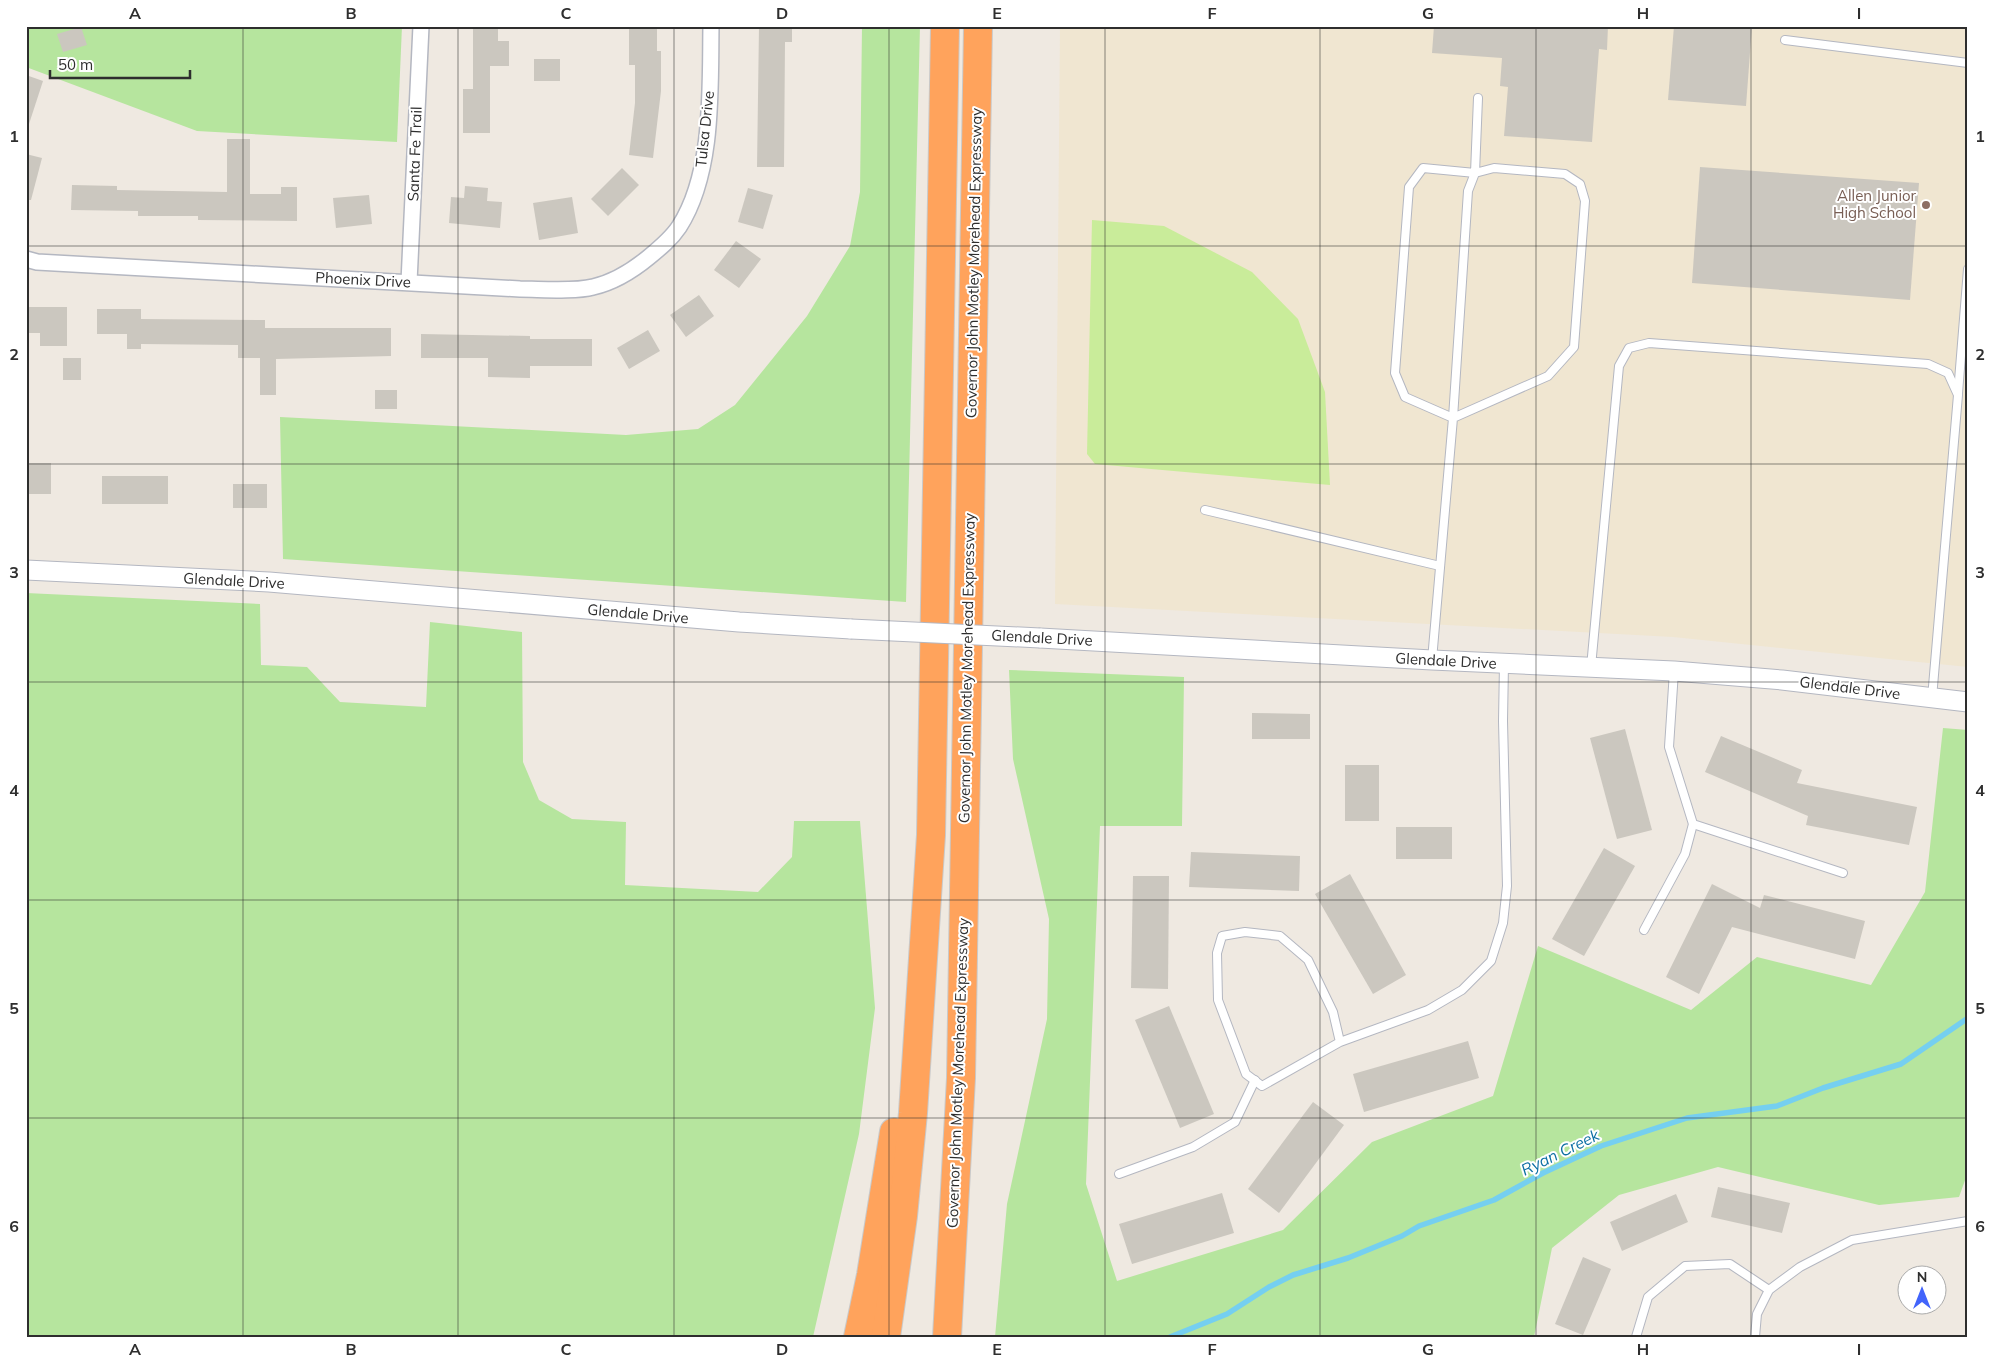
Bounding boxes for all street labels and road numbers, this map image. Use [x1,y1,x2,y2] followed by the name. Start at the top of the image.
[691,90,718,168] street label: Tulsa Drive
[403,106,426,202] street label: Santa Fe Trail
[961,108,986,418] street label: Governor John Motley Morehead Expressway
[315,268,411,291] street label: Phoenix Drive
[954,513,979,823] street label: Governor John Motley Morehead Expressway
[183,568,285,593] street label: Glendale Drive
[587,600,689,627] street label: Glendale Drive
[991,625,1093,650] street label: Glendale Drive
[1395,648,1497,673] street label: Glendale Drive
[1799,672,1902,703] street label: Glendale Drive
[943,918,972,1228] street label: Governor John Motley Morehead Expressway

